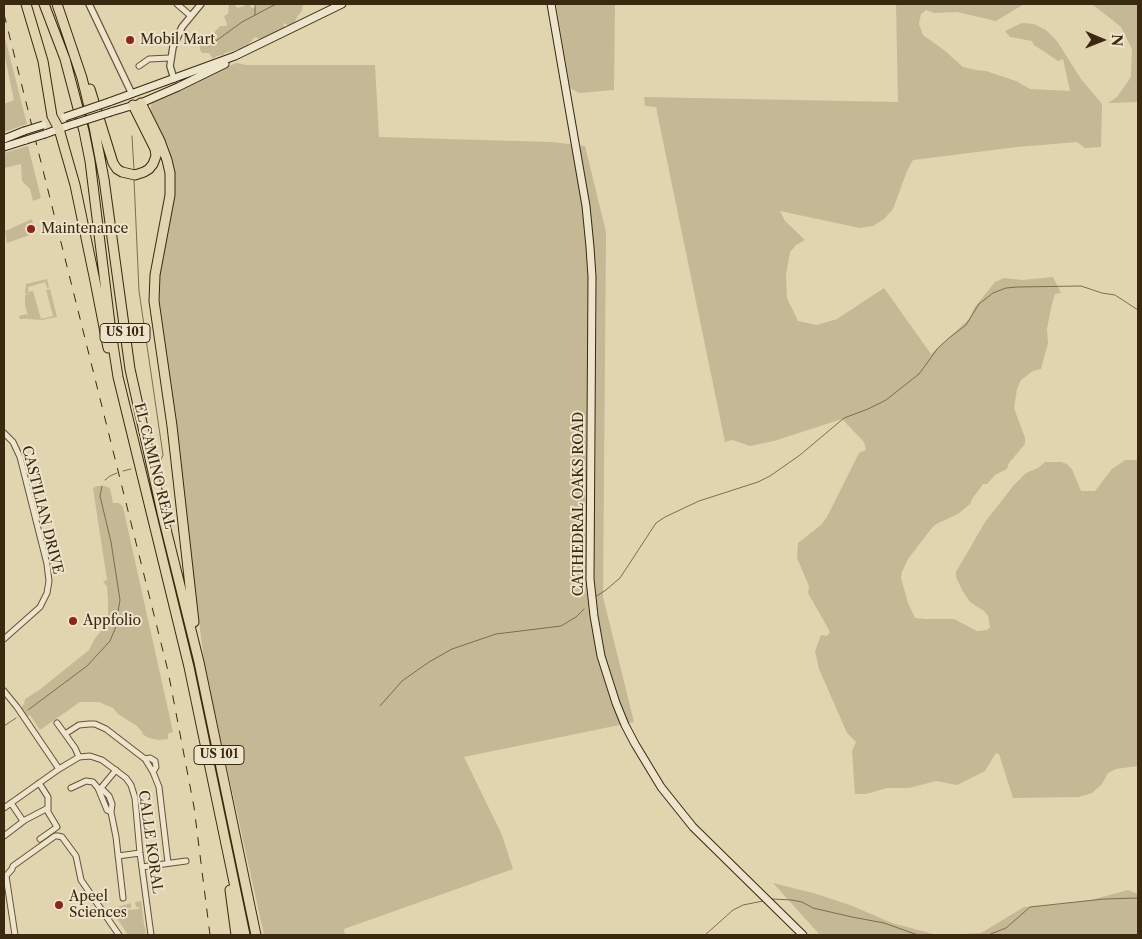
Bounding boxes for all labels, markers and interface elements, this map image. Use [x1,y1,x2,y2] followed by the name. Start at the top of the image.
[1077,15,1127,65] north arrow
[140,32,215,48] place label: Mobil Mart
[124,34,136,46] marker: Mobil Mart
[1108,34,1126,46] text: N
[41,221,128,237] place label: Maintenance
[25,223,37,235] marker: Maintenance
[100,323,150,342] road number: US 101
[130,401,178,531] street label: EL CAMINO REAL
[571,412,587,596] street label: CATHEDRAL OAKS ROAD
[18,444,66,576] street label: CASTILIAN DRIVE
[83,613,141,629] place label: Appfolio
[67,615,79,627] marker: Appfolio
[194,746,244,764] road number: US 101
[134,789,166,895] street label: CALLE KORAL
[69,889,127,922] place label: Apeel Sciences
[53,899,65,911] marker: Apeel Sciences

